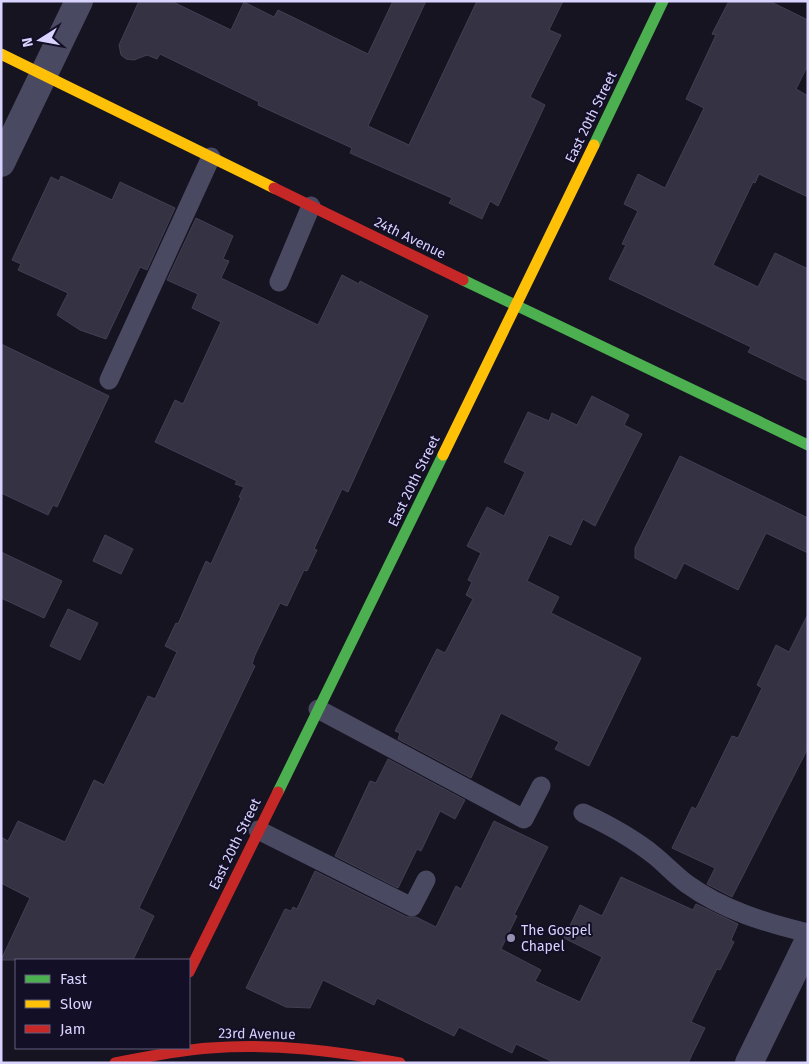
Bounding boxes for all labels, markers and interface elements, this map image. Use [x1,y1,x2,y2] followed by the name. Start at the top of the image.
[15,15,65,65] north arrow
[18,36,37,49] text: N
[561,68,621,166] street label: East 20th Street
[371,213,449,263] street label: 24th Avenue
[384,432,444,530] street label: East 20th Street
[205,795,265,893] street label: East 20th Street
[521,922,591,955] place label: The Gospel Chapel
[505,932,517,944] marker: The Gospel Chapel
[15,959,190,1049] legend
[60,970,87,988] text: Fast
[60,995,92,1013] text: Slow
[60,1020,86,1038] text: Jam
[218,1025,296,1043] street label: 23rd Avenue

